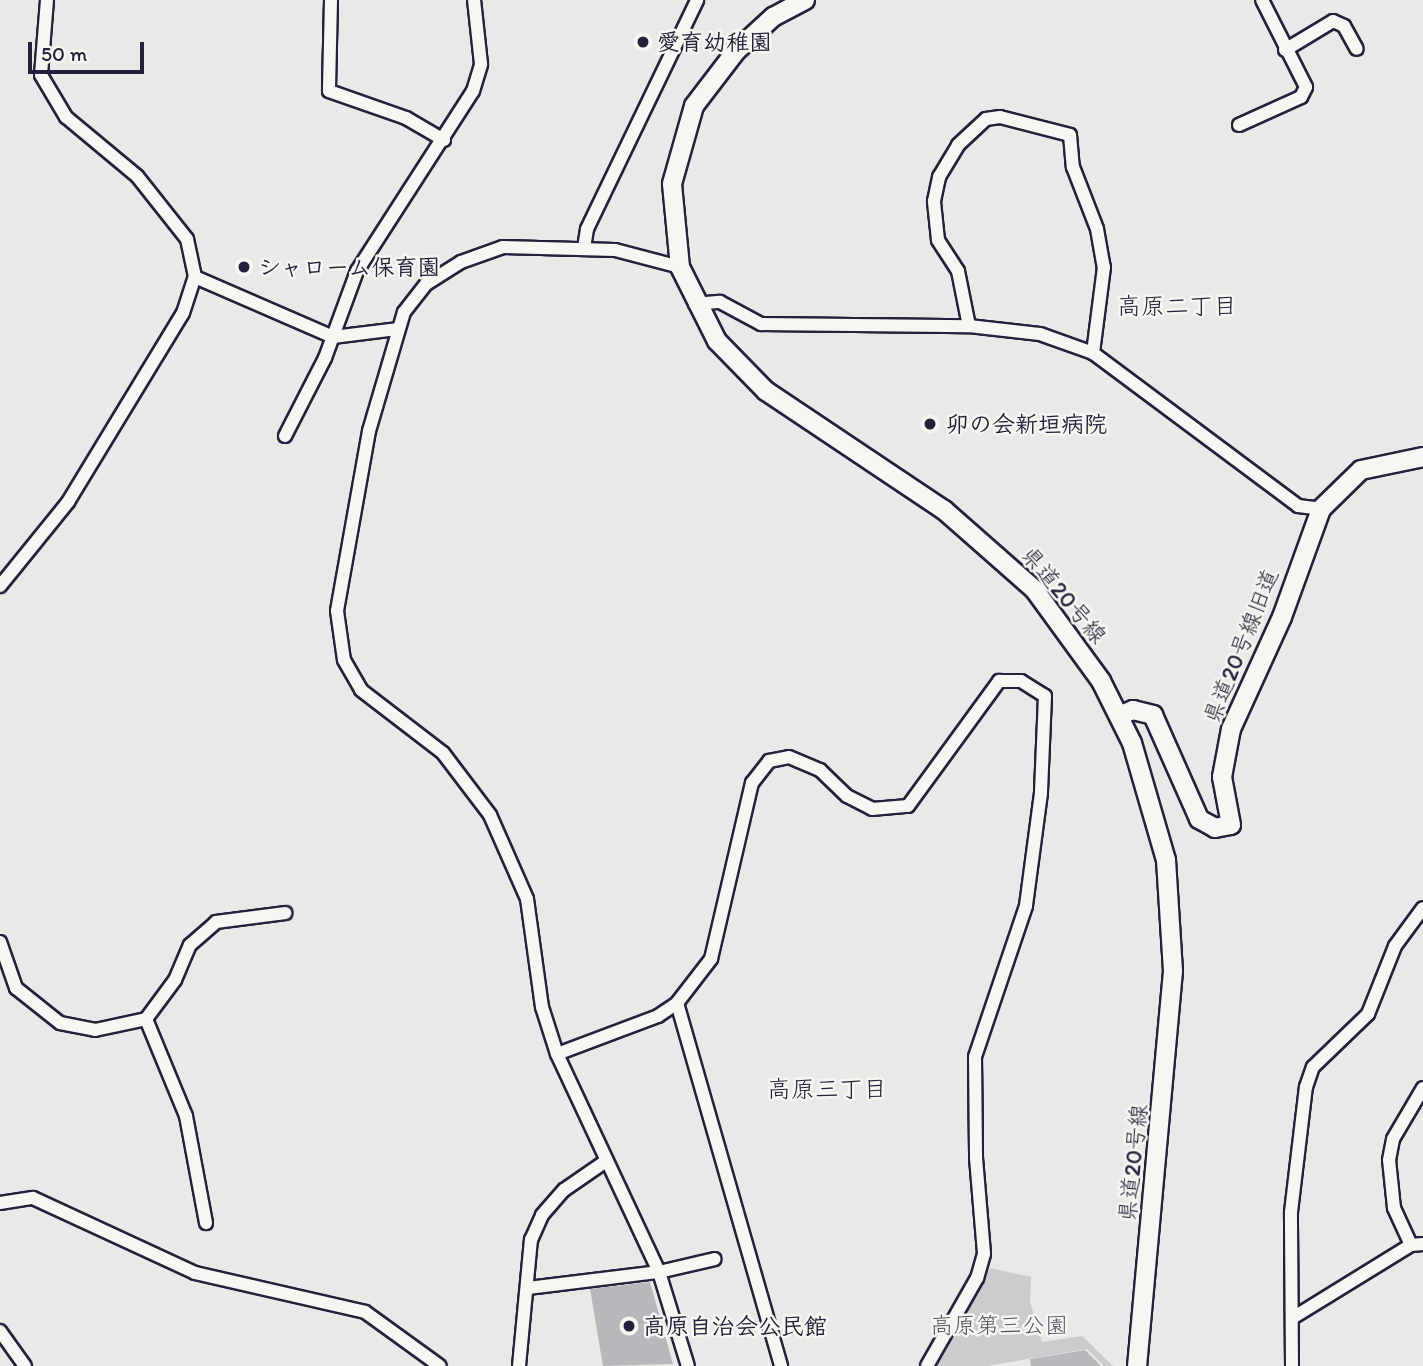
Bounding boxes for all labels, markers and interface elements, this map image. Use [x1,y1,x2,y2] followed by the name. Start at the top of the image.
[32,28,147,72] scale bar
[657,28,772,56] place label: 愛育幼稚園
[635,34,651,50] marker: 愛育幼稚園
[41,41,87,66] text: 50 m
[258,253,442,281] place label: シャローム保育園
[236,259,252,275] marker: シャローム保育園
[1117,292,1237,320] district label: 高原二丁目
[946,410,1107,438] place label: 卯の会新垣病院
[920,414,940,434] marker: 卯の会新垣病院
[1015,541,1113,649] street label: 県道20号線
[1197,565,1285,727] street label: 県道20号線旧道
[767,1075,887,1103] district label: 高原三丁目
[1113,1103,1153,1223] street label: 県道20号線
[930,1311,1068,1339] park label: 高原第三公園
[643,1312,827,1340] place label: 高原自治会公民館
[621,1318,637,1334] marker: 高原自治会公民館

